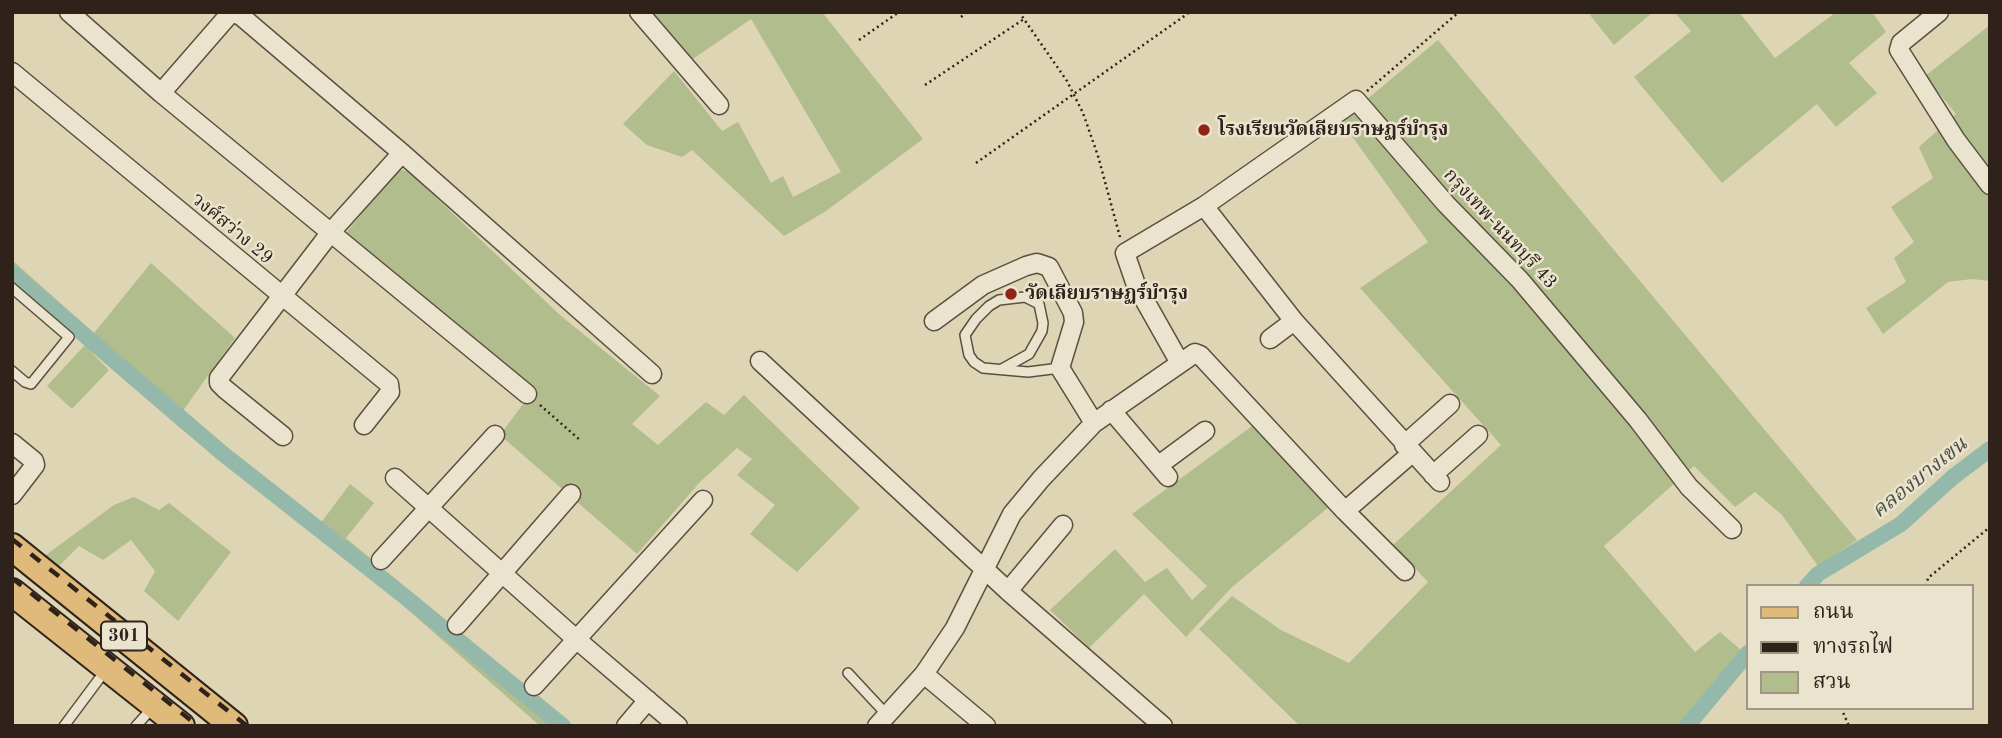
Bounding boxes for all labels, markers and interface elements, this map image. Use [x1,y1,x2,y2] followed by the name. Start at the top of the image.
[1218,119,1448,141] place label: โรงเรียนวัดเลียบราษฏร์บำรุง
[1196,122,1212,138] marker: โรงเรียนวัดเลียบราษฏร์บำรุง
[1438,164,1562,294] street label: กรุงเทพ-นนทบุรี 43
[187,188,277,270] street label: วงศ์สว่าง 29
[1025,283,1188,305] place label: วัดเลียบราษฏร์บำรุง
[1003,286,1019,302] marker: วัดเลียบราษฏร์บำรุง
[1867,432,1973,524] water label: คลองบางเขน
[1746,584,1974,710] legend
[1813,602,1854,623] text: ถนน
[101,622,147,650] road number: 301
[1813,637,1893,658] text: ทางรถไฟ
[1813,672,1851,693] text: สวน

